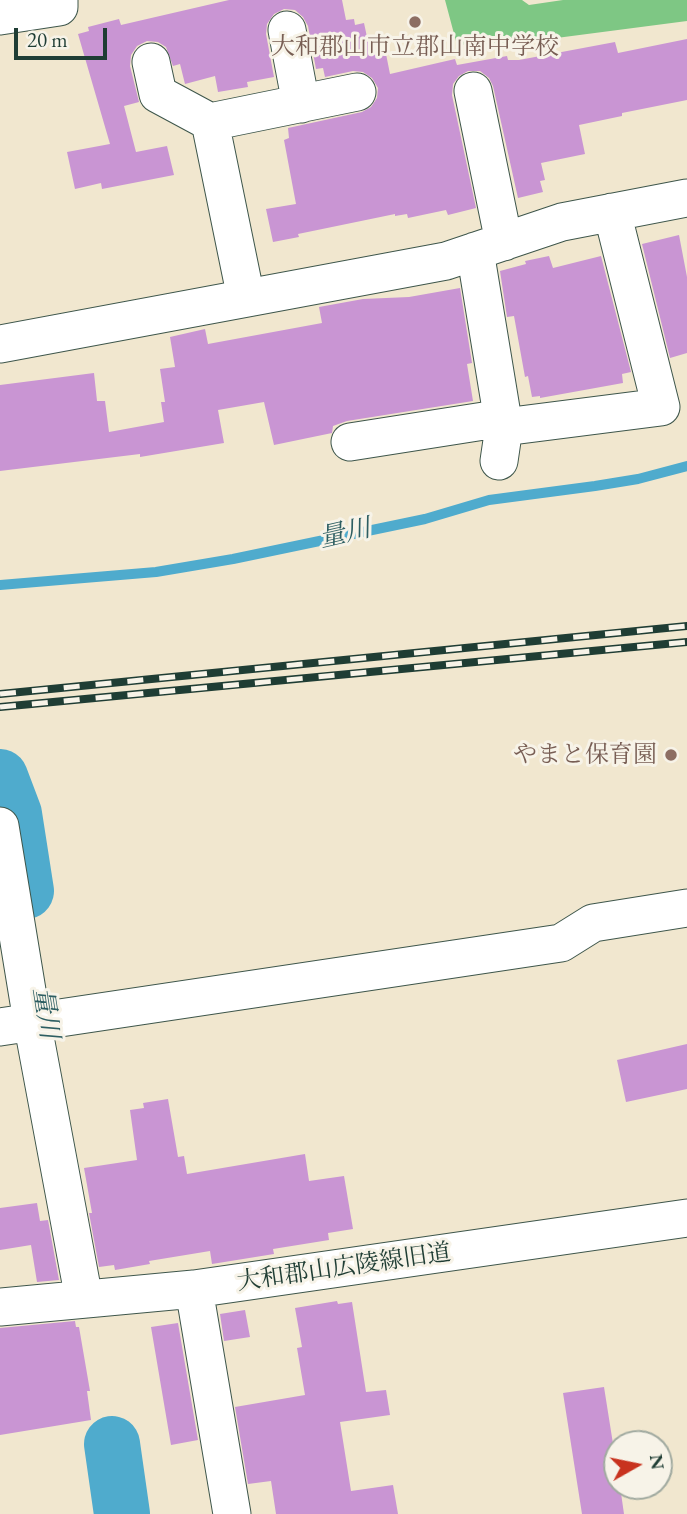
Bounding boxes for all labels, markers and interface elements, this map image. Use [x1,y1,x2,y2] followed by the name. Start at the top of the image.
[18,14,110,58] scale bar
[407,14,423,30] marker: 大和郡山市立郡山南中学校
[27,26,68,53] text: 20 m
[271,33,559,61] place label: 大和郡山市立郡山南中学校
[316,513,374,555] water label: 量川
[513,741,657,769] place label: やまと保育園
[663,747,679,763] marker: やまと保育園
[26,985,64,1041] water label: 量川
[235,1239,453,1297] street label: 大和郡山広陵線旧道
[603,1430,673,1500] north arrow
[644,1452,671,1471] text: N

